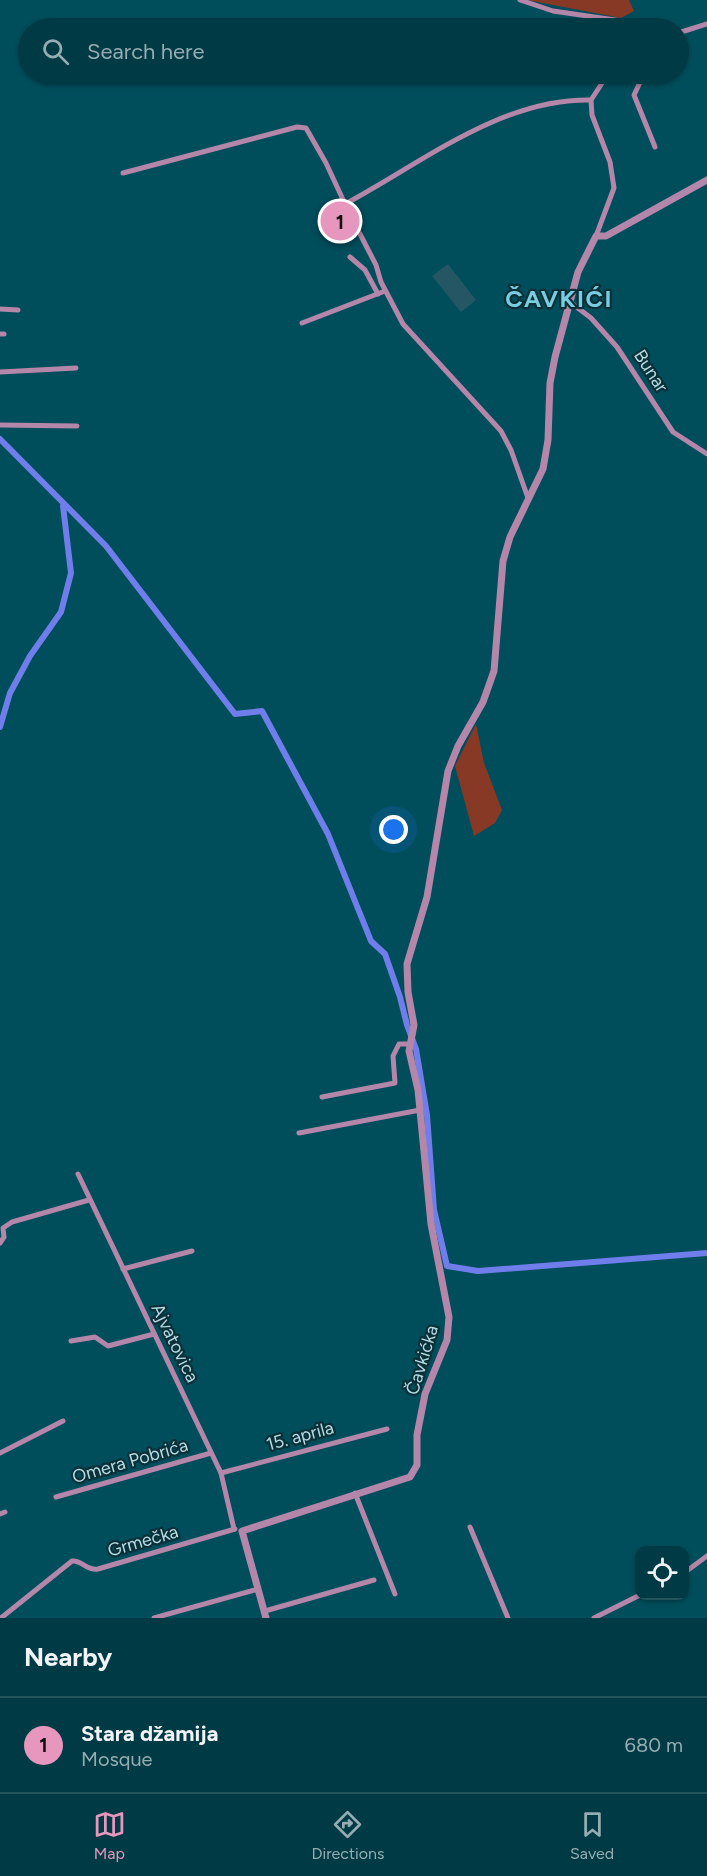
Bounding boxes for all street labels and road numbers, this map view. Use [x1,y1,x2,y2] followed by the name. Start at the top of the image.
[629,346,673,396] street label: Bunar
[147,1300,203,1386] street label: Ajvatovica
[401,1322,443,1398] street label: Čavkićka
[264,1416,336,1456] street label: 15. aprila
[70,1434,190,1488] street label: Omera Pobrića
[105,1520,181,1562] street label: Grmečka

